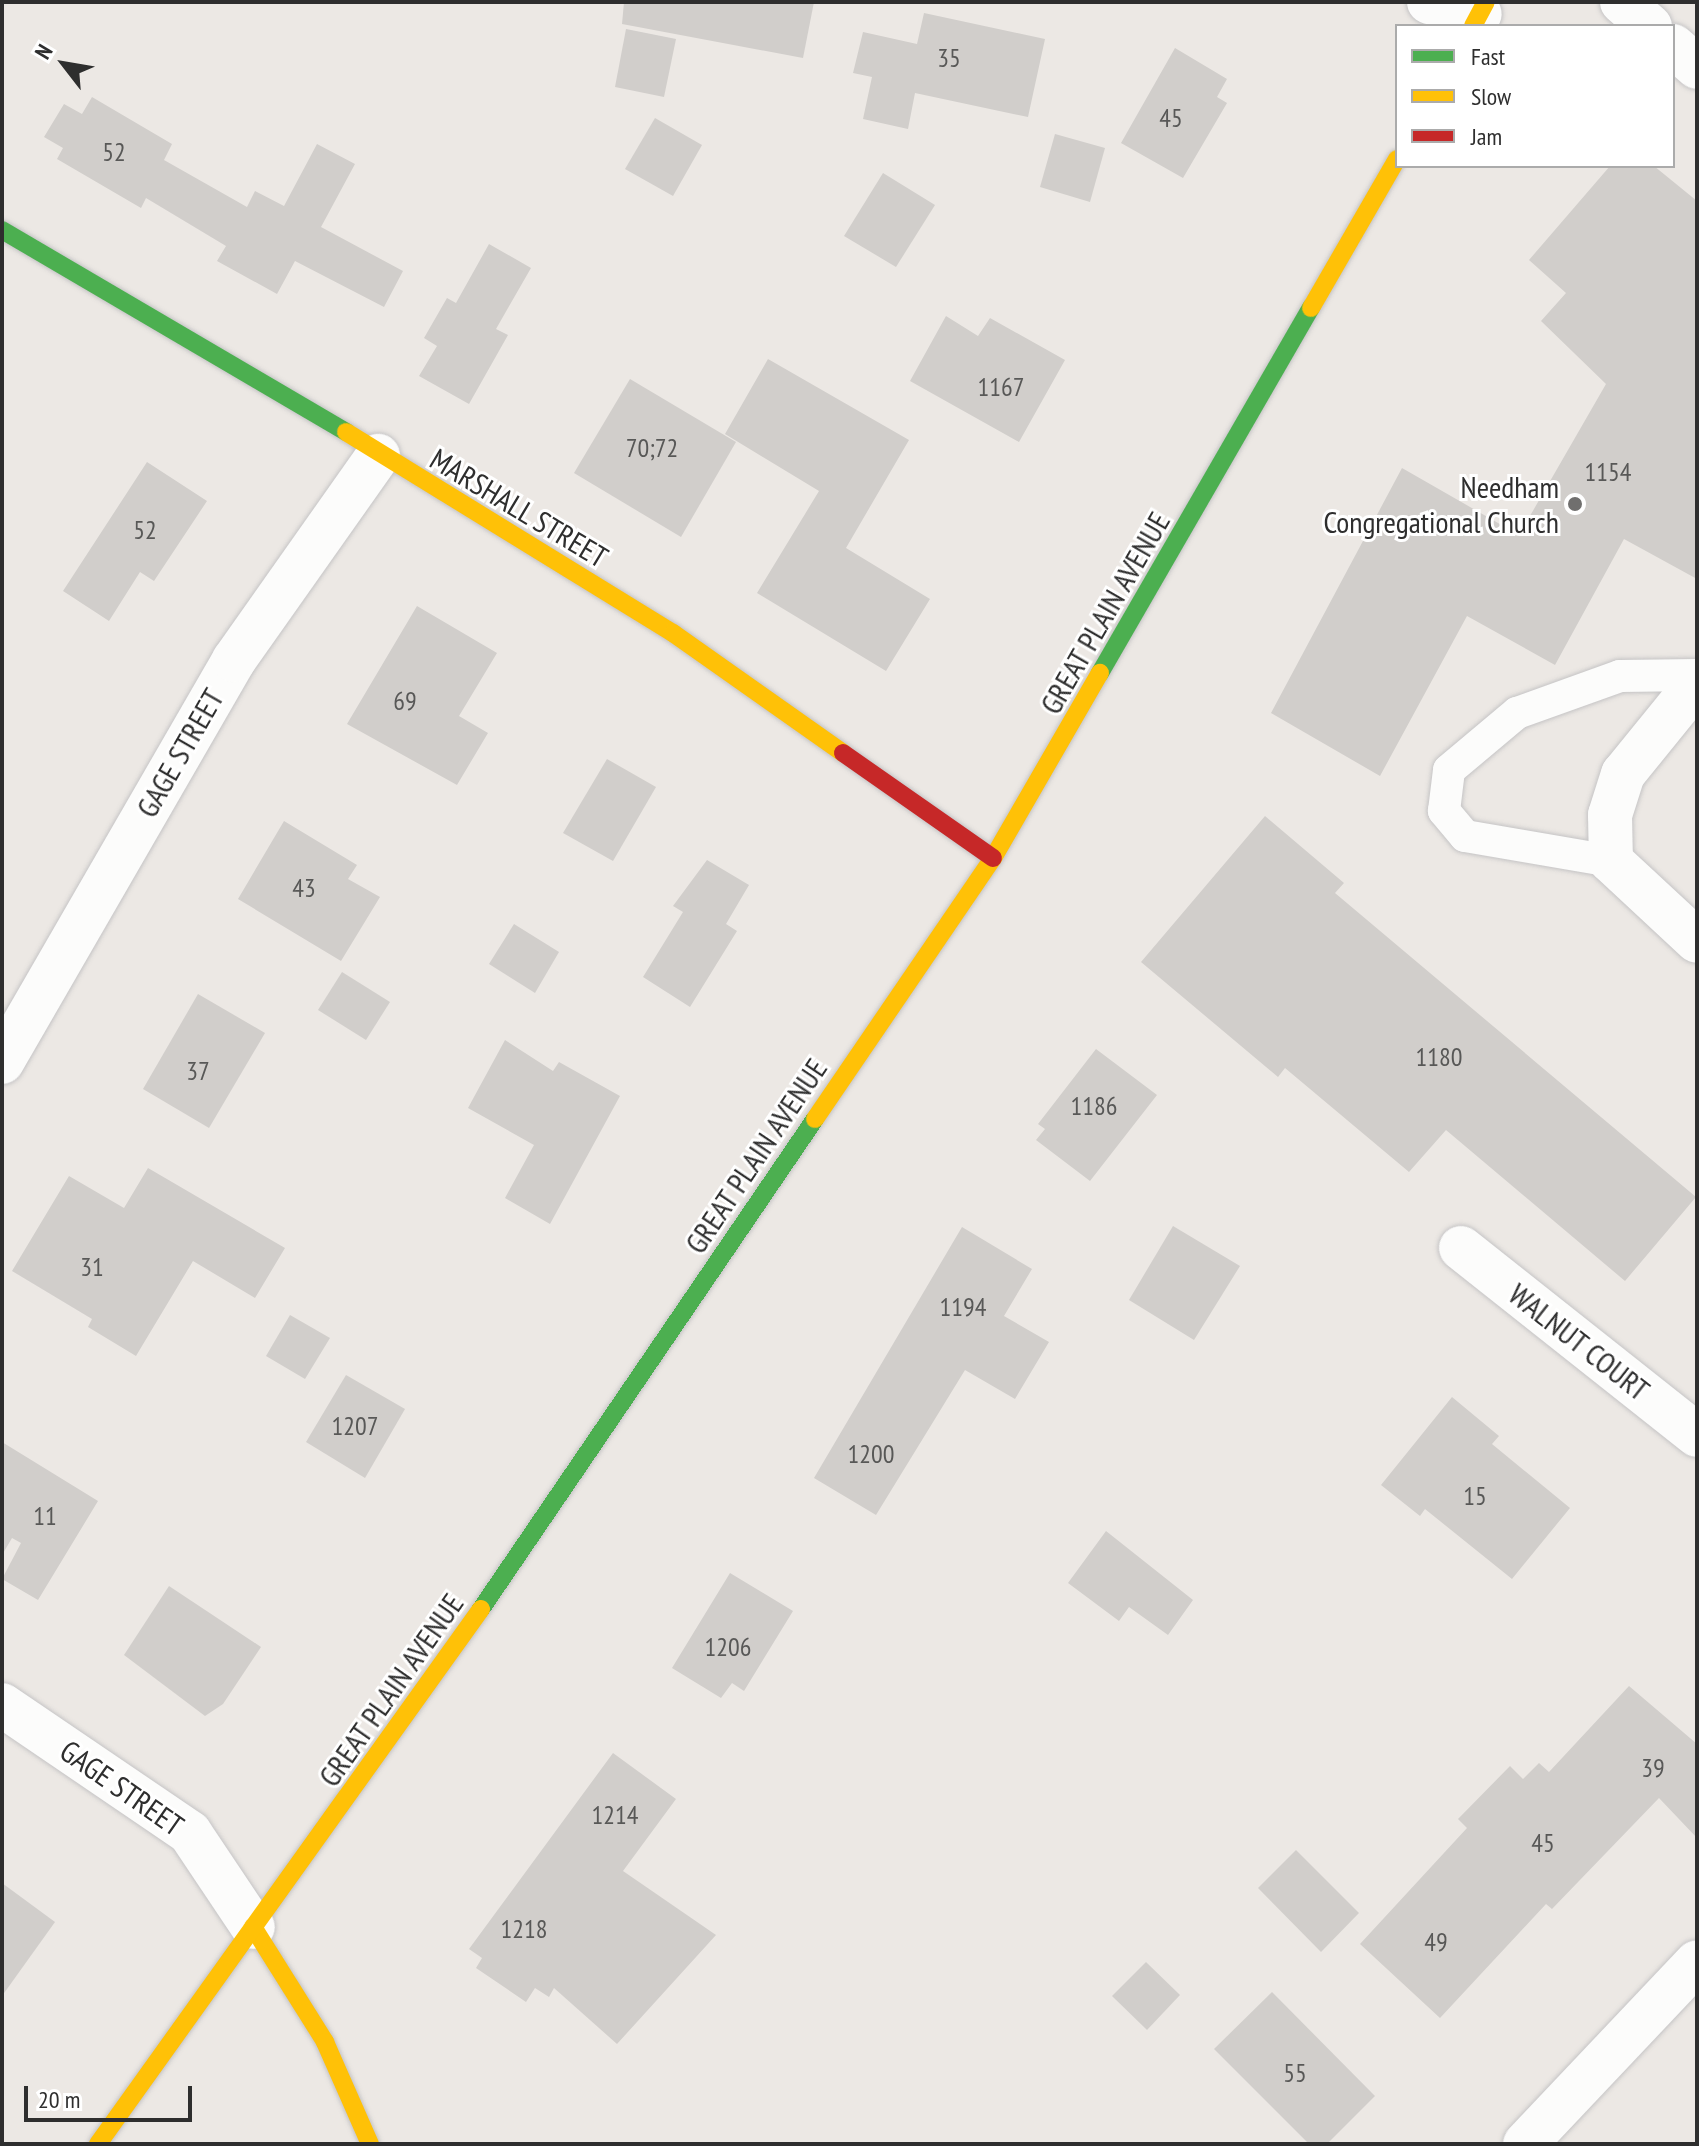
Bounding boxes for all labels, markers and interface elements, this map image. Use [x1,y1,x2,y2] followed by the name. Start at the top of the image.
[24,24,104,104] north arrow
[1395,24,1675,168] legend
[28,39,58,64] text: N
[1471,41,1505,72] text: Fast
[937,42,961,74] house number: 35
[1471,81,1511,112] text: Slow
[1159,102,1183,134] house number: 45
[1471,121,1502,152] text: Jam
[102,136,126,168] house number: 52
[978,371,1024,403] house number: 1167
[626,432,678,464] house number: 70;72
[423,441,615,575] street label: MARSHALL STREET
[1585,456,1631,488] house number: 1154
[1323,469,1559,540] place label: Needham Congregational Church
[1566,495,1584,513] marker: Needham Congregational Church
[1032,505,1178,721] street label: GREAT PLAIN AVENUE
[133,514,157,546] house number: 52
[129,682,231,824] street label: GAGE STREET
[393,685,417,717] house number: 69
[292,872,316,904] house number: 43
[1416,1041,1462,1073] house number: 1180
[677,1051,835,1261] street label: GREAT PLAIN AVENUE
[186,1055,210,1087] house number: 37
[1071,1090,1117,1122] house number: 1186
[80,1251,104,1283] house number: 31
[1501,1276,1657,1408] street label: WALNUT COURT
[940,1291,986,1323] house number: 1194
[332,1410,378,1442] house number: 1207
[848,1438,894,1470] house number: 1200
[1463,1480,1487,1512] house number: 15
[33,1500,57,1532] house number: 11
[311,1586,471,1794] street label: GREAT PLAIN AVENUE
[705,1631,751,1663] house number: 1206
[53,1732,191,1844] street label: GAGE STREET
[1641,1752,1665,1784] house number: 39
[592,1799,638,1831] house number: 1214
[1531,1827,1555,1859] house number: 45
[501,1913,547,1945] house number: 1218
[1424,1926,1448,1958] house number: 49
[1283,2057,1307,2089] house number: 55
[28,2070,196,2120] scale bar
[38,2084,80,2115] text: 20 m

